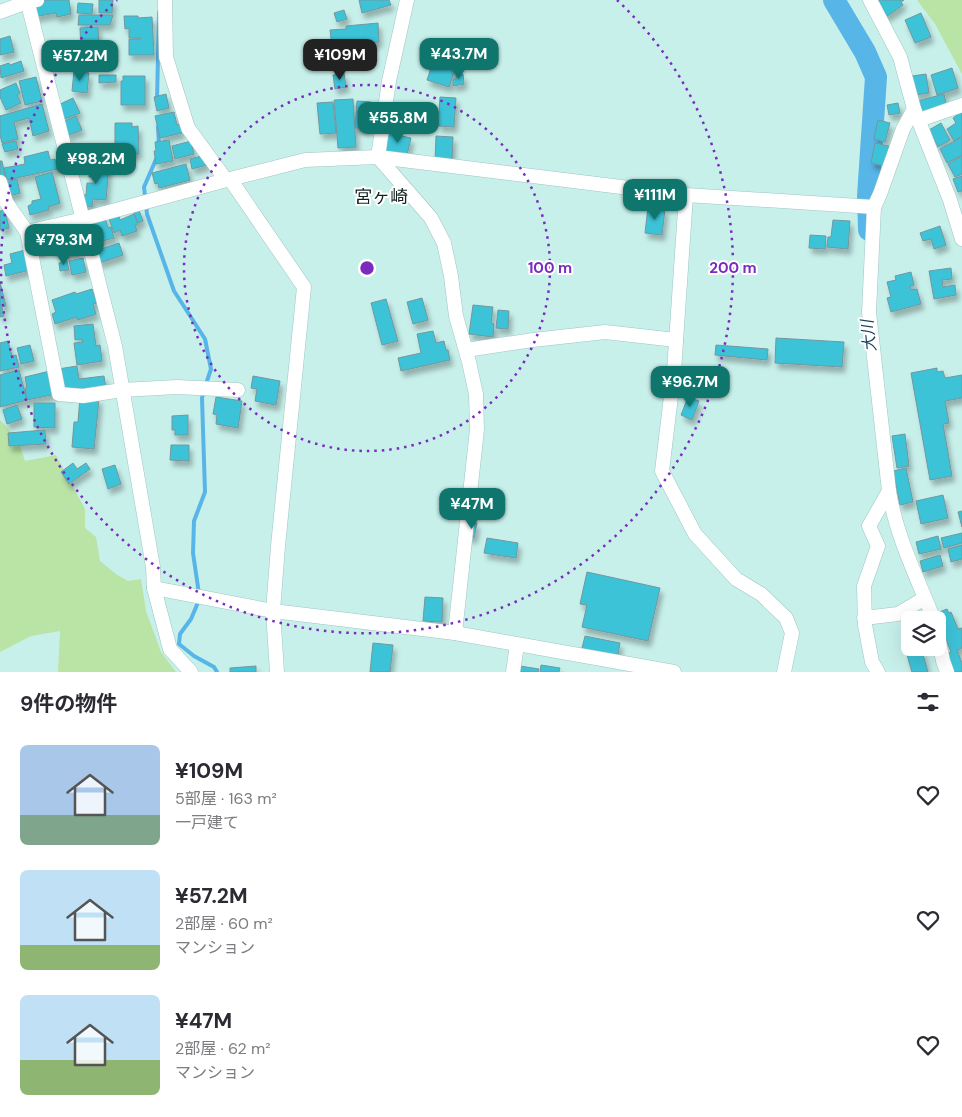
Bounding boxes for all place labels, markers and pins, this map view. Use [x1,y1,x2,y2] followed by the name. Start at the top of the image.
[305,38,375,81] pin: ¥109M
[418,38,500,80] pin: ¥43.7M
[39,39,121,82] pin: ¥57.2M
[357,102,439,144] pin: ¥55.8M
[55,142,137,185] pin: ¥98.2M
[620,178,690,221] pin: ¥111M
[23,224,105,266] pin: ¥79.3M
[358,259,376,277] centre of rings
[649,366,731,408] pin: ¥96.7M
[442,488,502,530] pin: ¥47M

